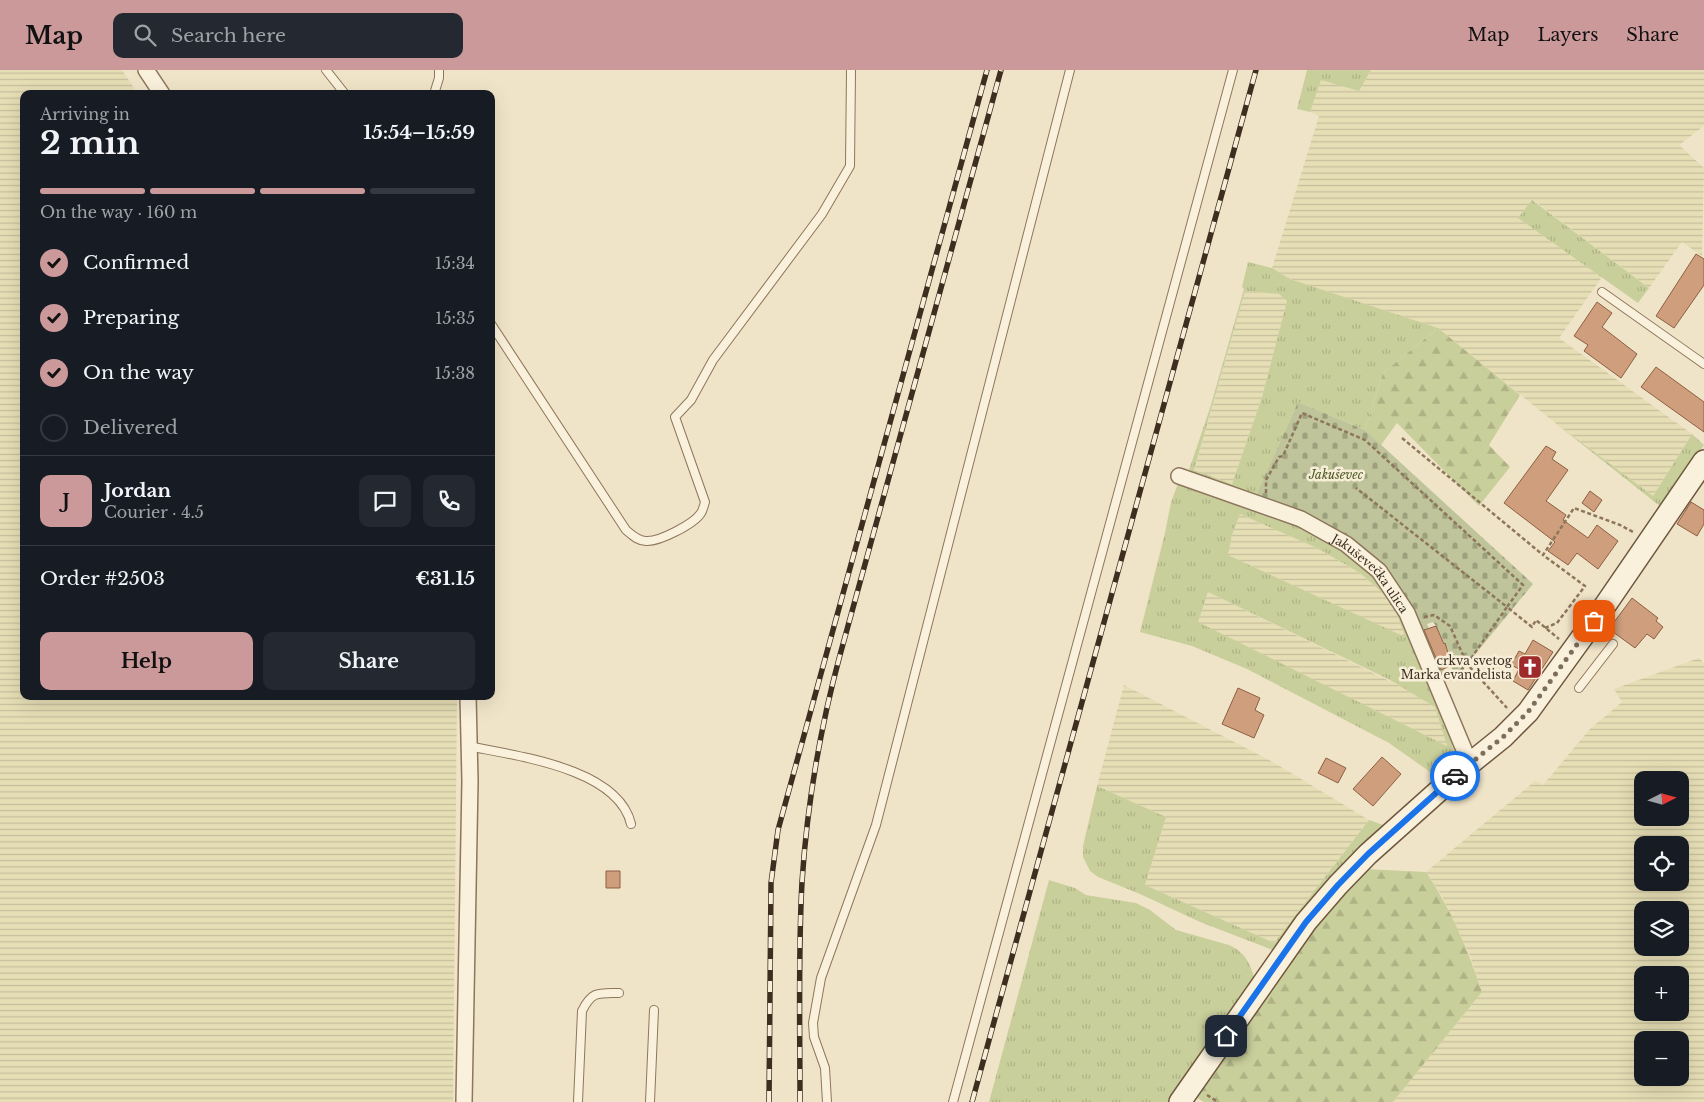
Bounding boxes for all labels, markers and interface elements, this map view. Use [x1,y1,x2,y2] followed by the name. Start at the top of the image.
[113,13,463,58] search box
[25,21,83,50] text: Map
[131,21,159,49] icon: search
[171,24,286,47] text: Search here
[1468,24,1509,46] text: Map
[1537,24,1598,46] text: Layers
[1626,24,1679,46] text: Share
[40,104,130,124] text: Arriving in
[363,121,475,144] text: 15:54–15:59
[40,123,140,163] text: 2 min
[40,202,197,222] text: On the way · 160 m
[40,249,68,277] icon: check
[83,251,189,274] text: Confirmed
[435,253,475,273] text: 15:34
[40,304,68,332] icon: check
[83,306,179,329] text: Preparing
[435,308,475,328] text: 15:35
[40,359,68,387] icon: check
[83,361,194,384] text: On the way
[435,363,475,383] text: 15:38
[83,416,178,439] text: Delivered
[1308,467,1364,482] park label: Jakuševec
[359,475,411,527] button: chat
[423,475,475,527] button: phone
[104,479,171,502] text: Jordan
[62,489,70,512] text: J
[104,502,204,522] text: Courier · 4.5
[1328,529,1412,616] street label: Jakuševečka ulica
[40,567,165,590] text: Order #2503
[416,567,475,590] text: €31.15
[1573,600,1615,642] pin
[1580,607,1608,635] icon: bag
[40,632,253,690] button: Help
[263,632,475,690] button: Share
[1401,653,1513,682] place label: crkva svetog Marka evanđelista
[1517,654,1543,680] church icon: crkva svetog Marka evanđelista
[1430,751,1480,801] courier
[1441,762,1469,790] icon: car
[1634,771,1689,826] north arrow
[1634,771,1689,1086] map controls
[1634,836,1689,891] button: locate
[1634,901,1689,956] button: layers
[1634,966,1689,1021] button: +
[1205,1015,1247,1057] pin
[1212,1022,1240,1050] icon: home
[1634,1031,1689,1086] button: −

